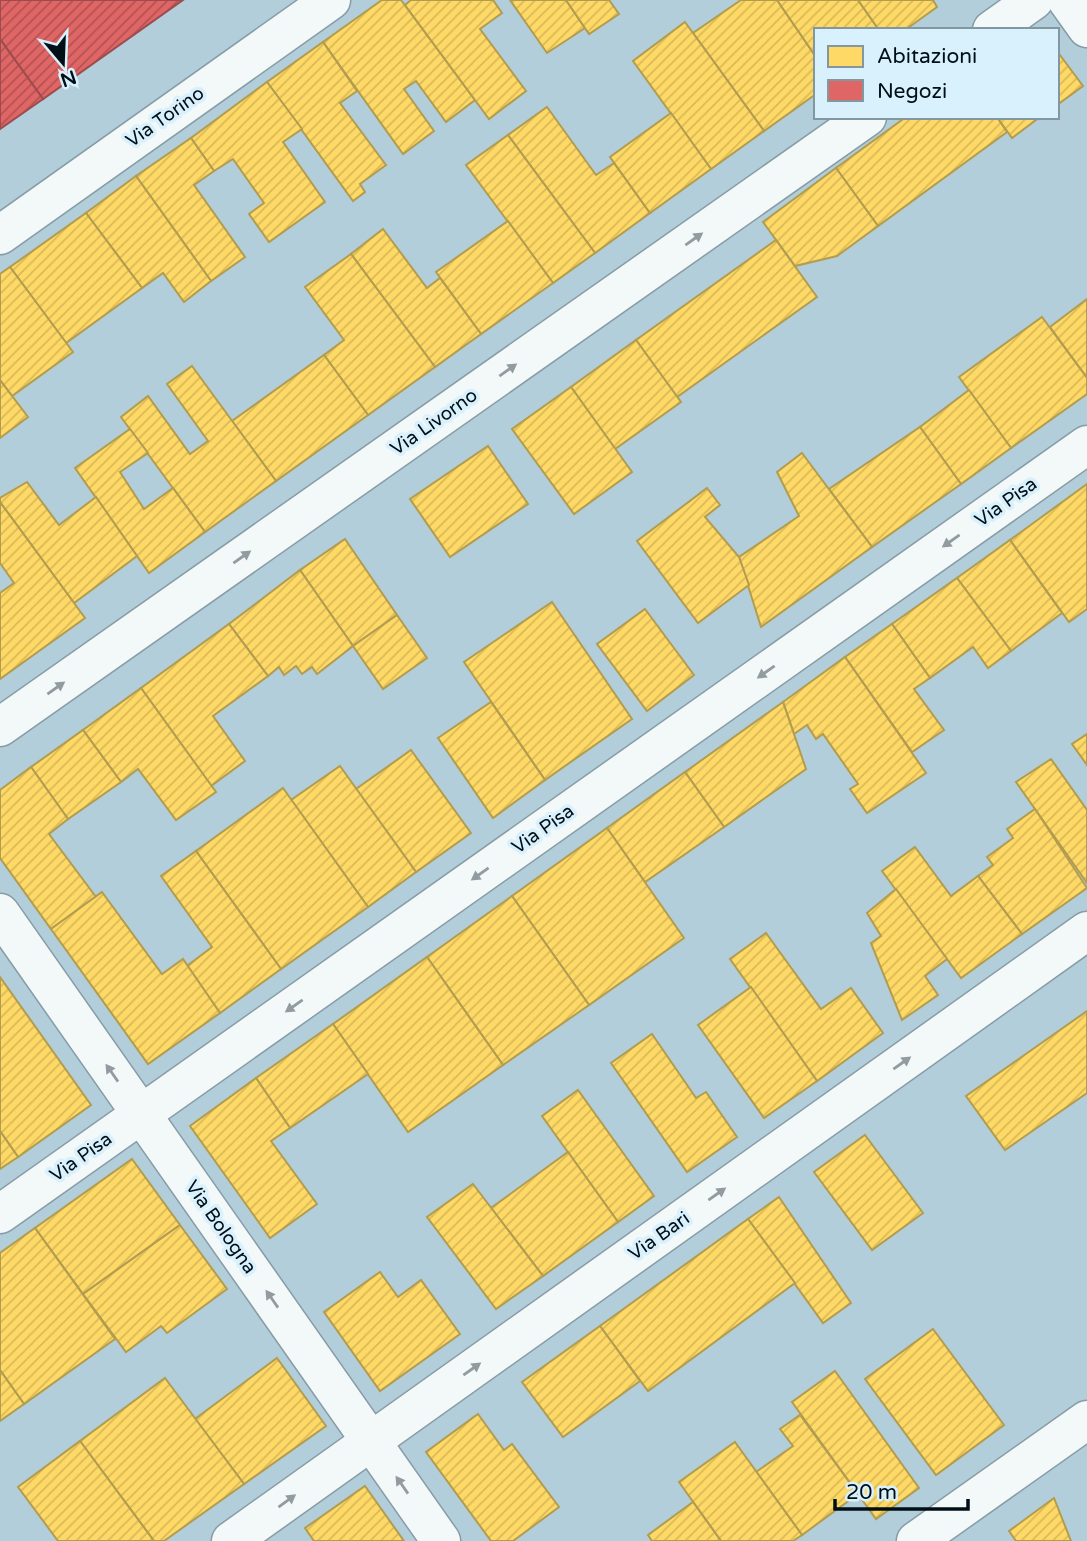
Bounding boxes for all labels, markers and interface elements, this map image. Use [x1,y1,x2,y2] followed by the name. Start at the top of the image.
[28,28,98,98] north arrow
[814,28,1059,119] legend
[877,44,977,69] text: Abitazioni
[57,65,79,91] text: N
[877,79,947,104] text: Negozi
[122,82,208,152] street label: Via Torino
[685,232,703,246] one-way arrow
[499,363,517,377] one-way arrow
[386,384,482,460] street label: Via Livorno
[971,473,1041,531] street label: Via Pisa
[942,534,960,548] one-way arrow
[233,550,251,564] one-way arrow
[757,665,775,679] one-way arrow
[47,681,65,695] one-way arrow
[508,800,578,858] street label: Via Pisa
[471,867,489,881] one-way arrow
[285,999,303,1013] one-way arrow
[893,1056,911,1070] one-way arrow
[105,1064,119,1082] one-way arrow
[46,1128,116,1186] street label: Via Pisa
[181,1176,261,1278] street label: Via Bologna
[708,1188,726,1202] one-way arrow
[624,1207,694,1265] street label: Via Bari
[265,1290,279,1308] one-way arrow
[463,1362,481,1376] one-way arrow
[835,1468,968,1512] scale bar
[395,1476,409,1494] one-way arrow
[846,1480,897,1505] text: 20 m
[278,1494,296,1508] one-way arrow

